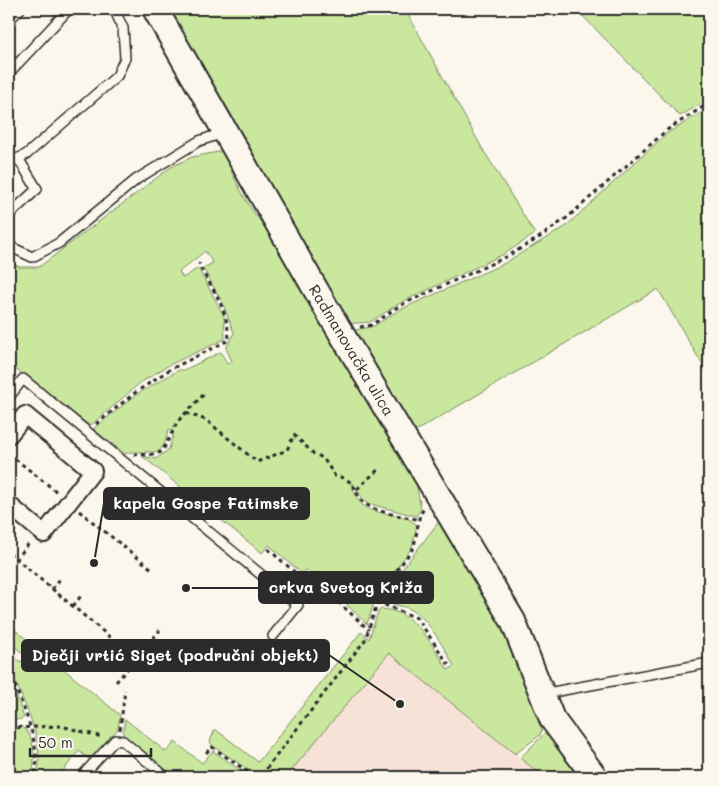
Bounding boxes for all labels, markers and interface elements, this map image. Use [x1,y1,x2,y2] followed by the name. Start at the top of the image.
[305,281,399,419] street label: Radmanovačka ulica
[104,488,309,519] callout: kapela Gospe Fatimske
[114,492,298,513] text: kapela Gospe Fatimske
[259,572,433,603] callout: crkva Svetog Križa
[269,576,423,597] text: crkva Svetog Križa
[22,640,329,671] callout: Dječji vrtić Siget (područni objekt)
[32,644,318,665] text: Dječji vrtić Siget (područni objekt)
[30,726,151,758] scale bar
[38,732,73,752] text: 50 m

